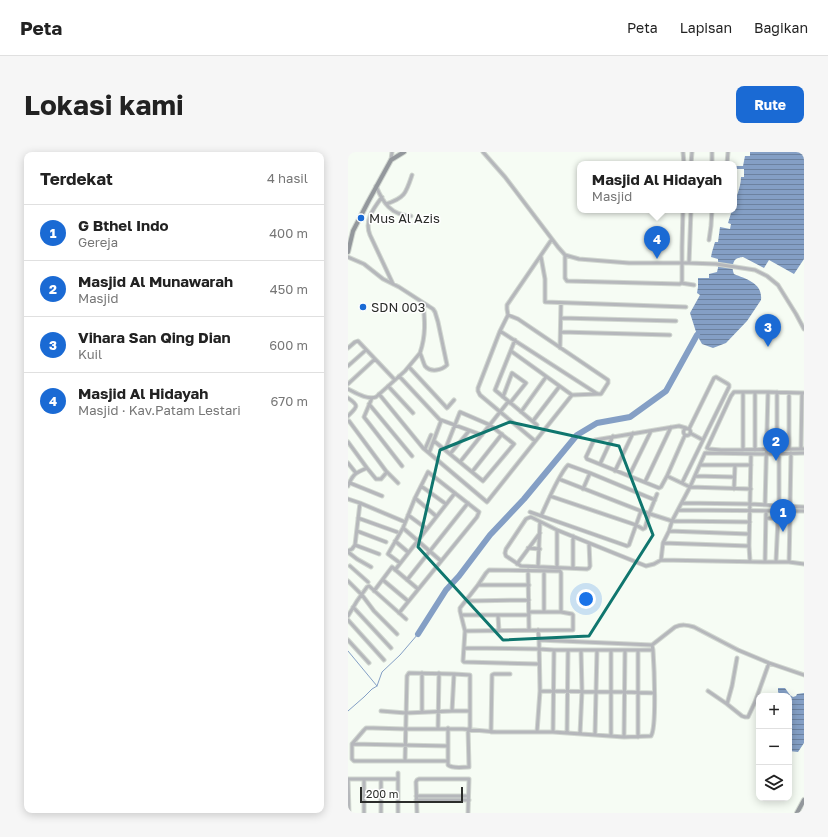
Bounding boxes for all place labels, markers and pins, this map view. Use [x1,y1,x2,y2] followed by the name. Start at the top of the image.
[369,210,440,226] place label: Mus Al Azis
[356,213,366,223] marker: Mus Al Azis
[644,226,670,259] pin: 4
[371,299,425,315] place label: SDN 003
[358,302,368,312] marker: SDN 003
[755,314,781,347] pin: 3
[763,428,789,461] pin: 2
[770,499,796,532] pin: 1

